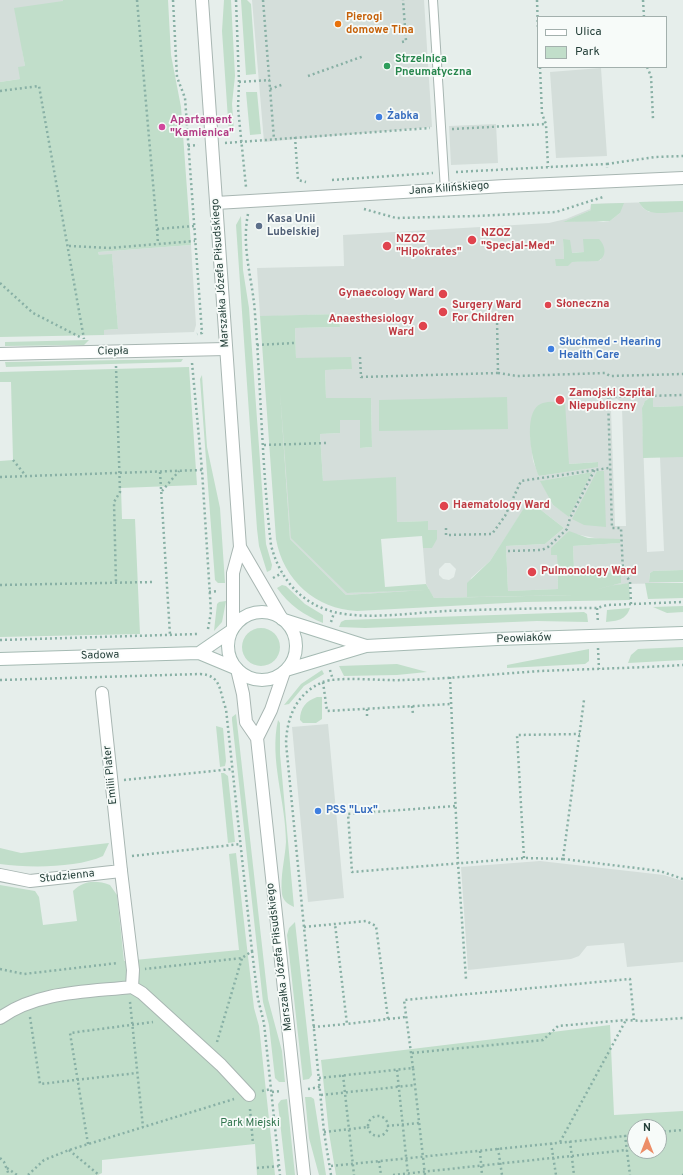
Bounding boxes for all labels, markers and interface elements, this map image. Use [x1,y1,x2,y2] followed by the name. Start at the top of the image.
[346,11,414,37] place label: Pierogi domowe Tina
[537,16,667,68] legend
[333,19,343,29] marker: Pierogi domowe Tina
[575,24,602,40] text: Ulica
[575,44,600,60] text: Park
[395,53,472,79] place label: Strzelnica Pneumatyczna
[382,61,392,71] marker: Strzelnica Pneumatyczna
[387,110,419,124] place label: Żabka
[374,112,384,122] marker: Żabka
[170,114,234,140] place label: Apartament "Kamienica"
[157,122,167,132] marker: Apartament "Kamienica"
[408,180,490,198] street label: Jana Kilińskiego
[209,198,233,348] street label: Marszałka Józefa Piłsudskiego
[267,213,319,239] place label: Kasa Unii Lubelskiej
[254,221,264,231] marker: Kasa Unii Lubelskiej
[481,227,555,253] place label: NZOZ "Specjal-Med"
[396,233,462,259] place label: NZOZ "Hipokrates"
[466,234,478,246] marker: NZOZ "Specjal-Med"
[381,240,393,252] marker: NZOZ "Hipokrates"
[339,287,434,301] place label: Gynaecology Ward
[437,288,449,300] marker: Gynaecology Ward
[556,298,609,312] place label: Słoneczna
[452,299,521,325] place label: Surgery Ward For Children
[543,300,553,310] marker: Słoneczna
[437,306,449,318] marker: Surgery Ward For Children
[329,313,414,339] place label: Anaesthesiology Ward
[417,320,429,332] marker: Anaesthesiology Ward
[559,336,661,362] place label: Słuchmed - Hearing Health Care
[546,344,556,354] marker: Słuchmed - Hearing Health Care
[97,345,129,359] street label: Ciepła
[569,387,654,413] place label: Zamojski Szpital Niepubliczny
[554,394,566,406] marker: Zamojski Szpital Niepubliczny
[453,499,550,513] place label: Haematology Ward
[438,500,450,512] marker: Haematology Ward
[541,565,637,579] place label: Pulmonology Ward
[526,566,538,578] marker: Pulmonology Ward
[496,631,552,647] street label: Peowiaków
[81,649,119,663] street label: Sadowa
[101,745,121,805] street label: Emilii Plater
[326,804,378,818] place label: PSS "Lux"
[313,806,323,816] marker: PSS "Lux"
[39,868,95,886] street label: Studzienna
[264,882,296,1032] street label: Marszałka Józefa Piłsudskiego
[220,1117,280,1131] park label: Park Miejski
[627,1119,667,1159] north arrow
[643,1121,651,1135] text: N

